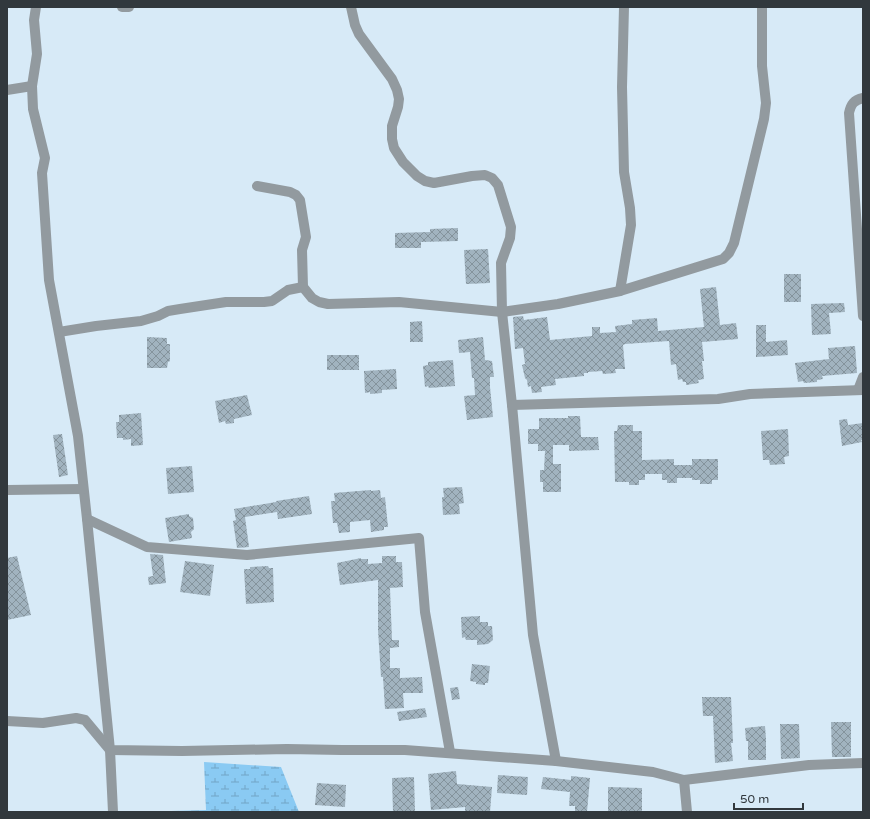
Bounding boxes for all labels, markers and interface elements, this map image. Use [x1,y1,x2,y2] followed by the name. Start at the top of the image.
[734,785,803,811] scale bar
[740,792,769,806] text: 50 m

